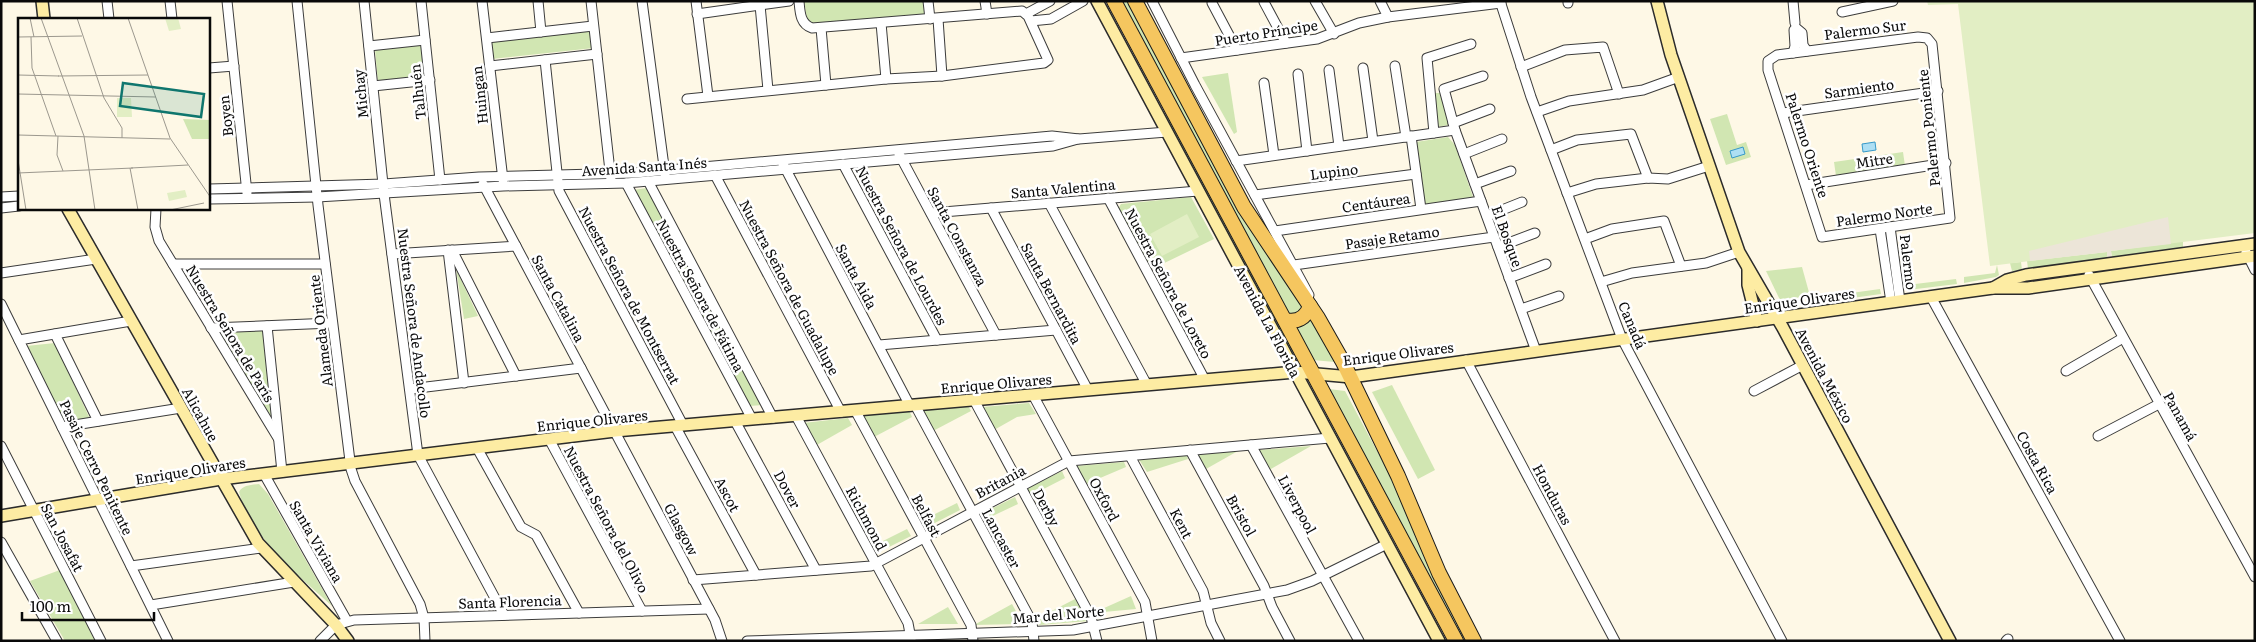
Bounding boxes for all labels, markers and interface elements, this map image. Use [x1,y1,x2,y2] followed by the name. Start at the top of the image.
[1213,14,1319,50] street label: Puerto Príncipe
[1823,14,1908,44] street label: Palermo Sur
[18,18,210,210] inset map
[404,63,430,121] street label: Talhuén
[466,65,492,125] street label: Huingan
[347,67,373,120] street label: Michay
[1912,68,1944,188] street label: Palermo Poniente
[1823,73,1895,103] street label: Sarmiento
[1782,90,1834,200] street label: Palermo Oriente
[213,94,237,138] street label: Boyen
[1854,147,1894,173] street label: Mitre
[581,152,707,180] street label: Avenida Santa Inés
[1309,158,1359,184] street label: Lupino
[851,162,953,328] street label: Nuestra Señora de Lourdes
[1010,173,1117,203] street label: Santa Valentina
[923,183,993,290] street label: Santa Constanza
[1341,187,1412,217] street label: Centáurea
[735,196,845,378] street label: Nuestra Señora de Guadalupe
[1834,197,1934,231] street label: Palermo Norte
[574,202,686,388] street label: Nuestra Señora de Montserrat
[1488,202,1528,270] street label: El Bosque
[1121,204,1217,362] street label: Nuestra Señora de Loreto
[652,215,750,375] street label: Nuestra Señora de Fátima
[1343,220,1441,254] street label: Pasaje Retamo
[393,227,437,419] street label: Nuestra Señora de Andacollo
[1896,233,1922,291] street label: Palermo
[1017,239,1087,348] street label: Santa Bernardita
[831,240,883,313] street label: Santa Aida
[528,251,591,346] street label: Santa Catalina
[182,260,280,406] street label: Nuestra Señora de París
[1230,261,1306,381] street label: Avenida La Florida
[303,274,337,388] street label: Alameda Oriente
[1742,282,1856,318] street label: Enrique Olivares
[1614,298,1652,352] street label: Canadá
[1791,324,1859,426] street label: Avenida México
[1342,336,1454,370] street label: Enrique Olivares
[940,368,1052,398] street label: Enrique Olivares
[178,383,224,445] street label: Alicahue
[2159,388,2203,445] street label: Panamá
[55,396,139,538] street label: Pasaje Cerro Penitente
[536,404,648,436] street label: Enrique Olivares
[2012,427,2064,497] street label: Costa Rica
[560,442,654,596] street label: Nuestra Señora del Olivo
[133,451,247,489] street label: Enrique Olivares
[971,459,1029,503] street label: Britania
[1529,460,1577,528] street label: Honduras
[770,466,806,512] street label: Dover
[1274,471,1322,537] street label: Liverpool
[710,473,746,515] street label: Ascot
[1085,474,1125,525] street label: Oxford
[842,482,892,554] street label: Richmond
[1029,484,1066,530] street label: Derby
[907,490,947,540] street label: Belfast
[1222,490,1262,540] street label: Bristol
[285,496,349,586] street label: Santa Viviana
[37,499,90,575] street label: San Josafat
[660,499,704,559] street label: Glasgow
[978,504,1026,572] street label: Lancaster
[1166,504,1198,542] street label: Kent
[458,589,562,613] street label: Santa Florencia
[22,590,155,622] scale bar
[30,594,71,617] text: 100 m
[1011,600,1105,628] street label: Mar del Norte

